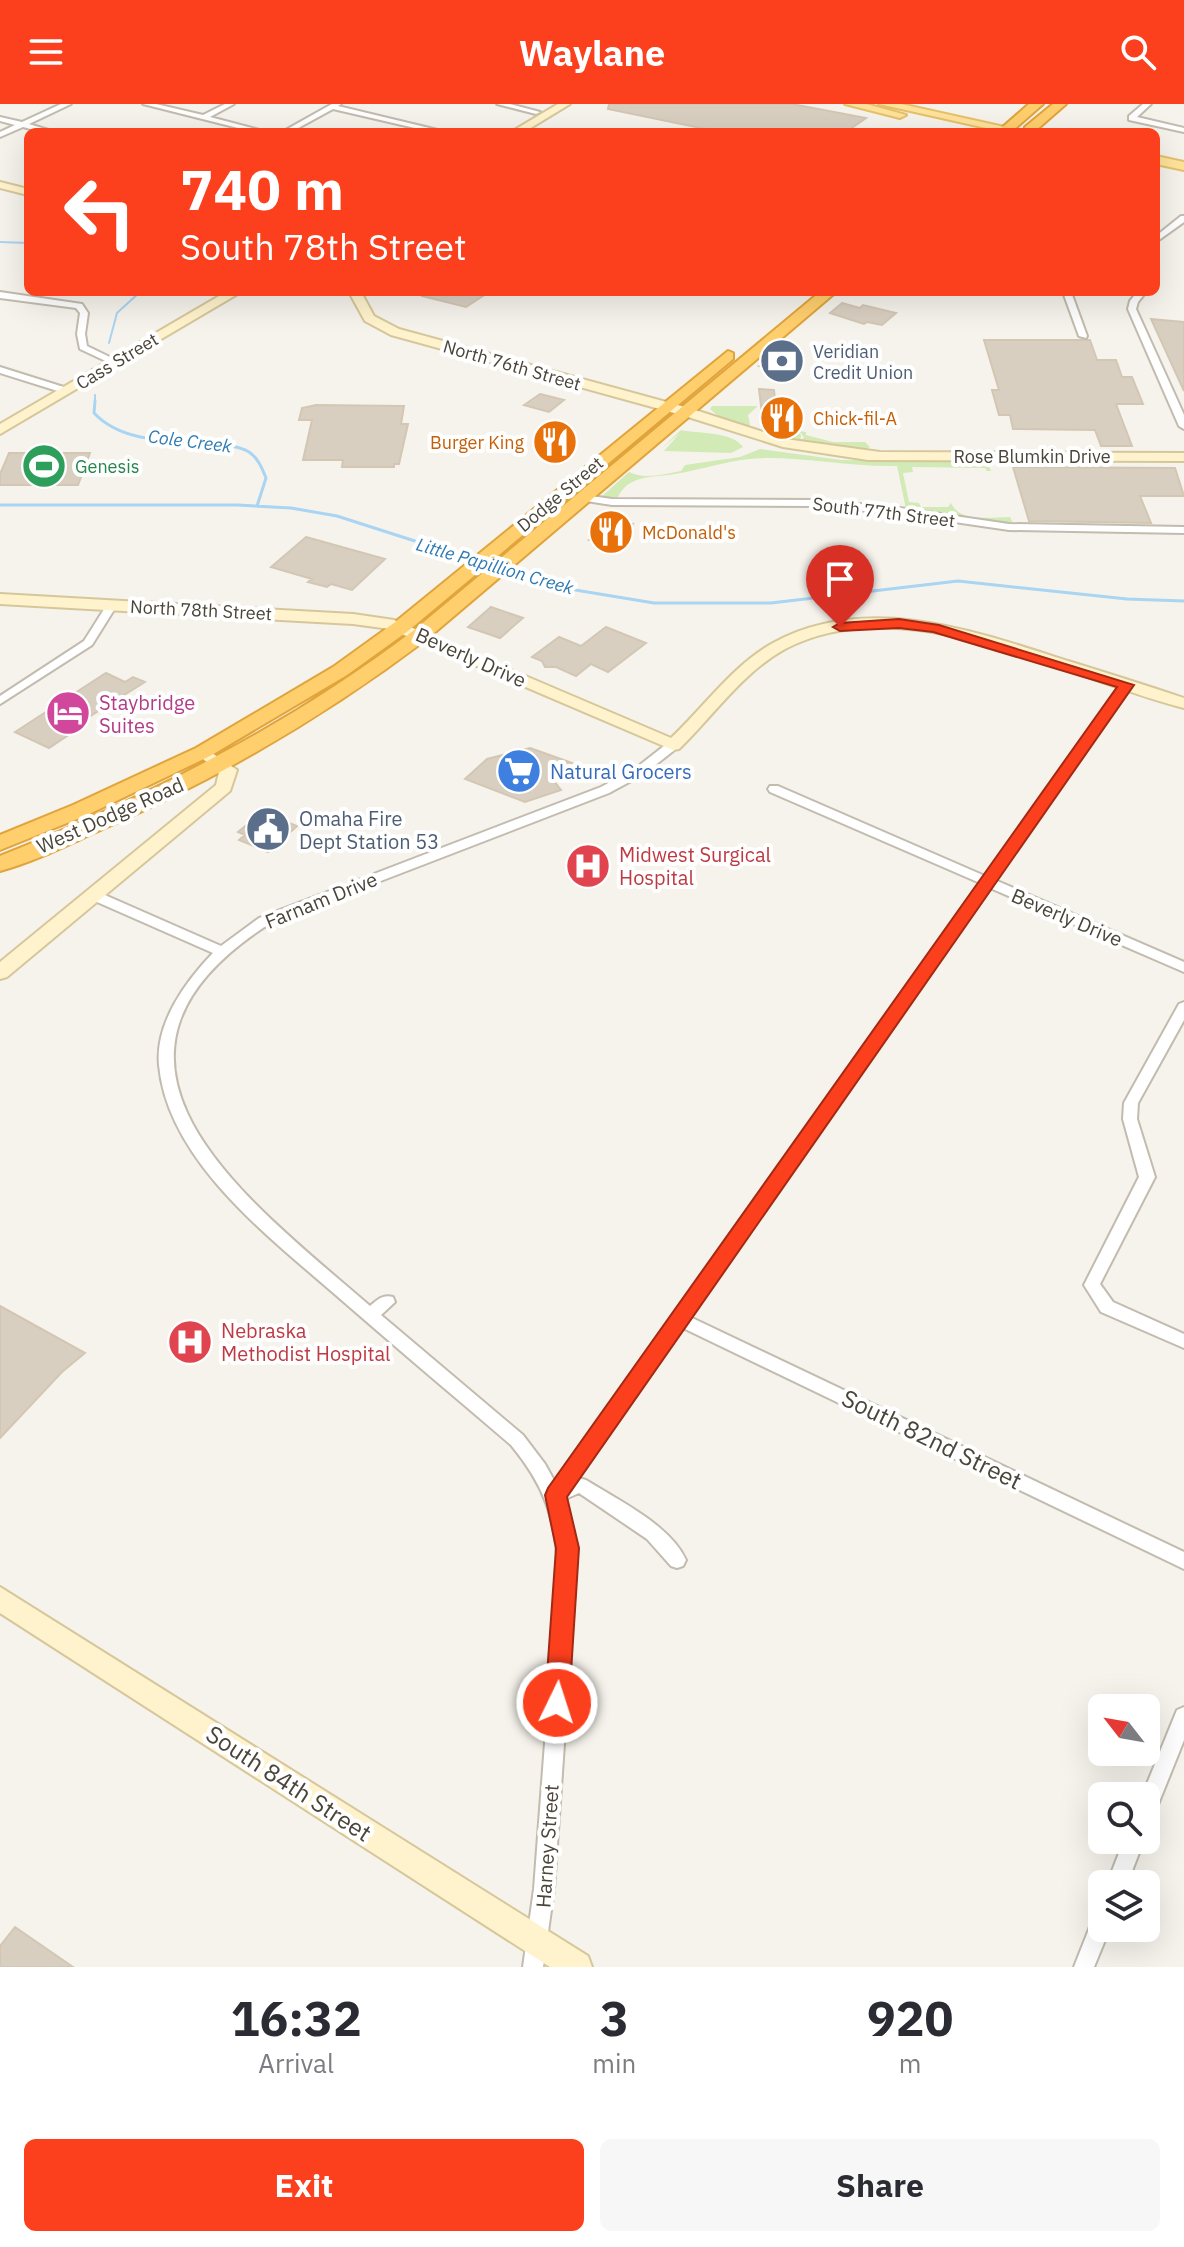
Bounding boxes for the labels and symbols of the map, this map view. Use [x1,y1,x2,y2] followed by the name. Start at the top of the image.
[72,327,162,395] street label: Cass Street
[441,334,583,396] street label: North 76th Street
[758,337,806,385] bank icon: Veridian Credit Union
[813,340,913,384] place label: Veridian Credit Union
[758,394,806,442] restaurant icon: Chick-fil-A
[813,407,898,430] place label: Chick-fil-A
[531,418,579,466] restaurant icon: Burger King
[147,424,234,458] water label: Cole Creek
[430,431,524,454] place label: Burger King
[20,442,68,490] sports icon: Genesis
[953,445,1111,468] street label: Rose Blumkin Drive
[512,451,608,537] street label: Dodge Street
[75,455,140,478] place label: Genesis
[811,492,957,532] street label: South 77th Street
[587,508,635,556] restaurant icon: McDonald's
[642,521,736,544] place label: McDonald's
[414,533,577,600] water label: Little Papillion Creek
[806,545,874,627] pin
[129,595,273,625] street label: North 78th Street
[411,621,531,693] street label: Beverly Drive
[44,689,92,737] hotel icon: Staybridge Suites
[99,689,195,739] place label: Staybridge Suites
[495,747,543,795] supermarket icon: Natural Grocers
[550,758,692,785] place label: Natural Grocers
[32,770,188,860] street label: West Dodge Road
[244,805,292,853] public building icon: Omaha Fire Dept Station 53
[299,805,439,855] place label: Omaha Fire Dept Station 53
[619,841,771,891] place label: Midwest Surgical Hospital
[564,842,612,890] hospital icon: Midwest Surgical Hospital
[261,865,381,935] street label: Farnam Drive
[1007,881,1127,953] street label: Beverly Drive
[221,1317,391,1367] place label: Nebraska Methodist Hospital
[166,1318,214,1366] hospital icon: Nebraska Methodist Hospital
[837,1382,1027,1496] street label: South 82nd Street
[515,1661,599,1745] position arrow
[1088,1694,1160,1766] north arrow
[200,1718,378,1848] street label: South 84th Street
[529,1783,565,1909] street label: Harney Street

